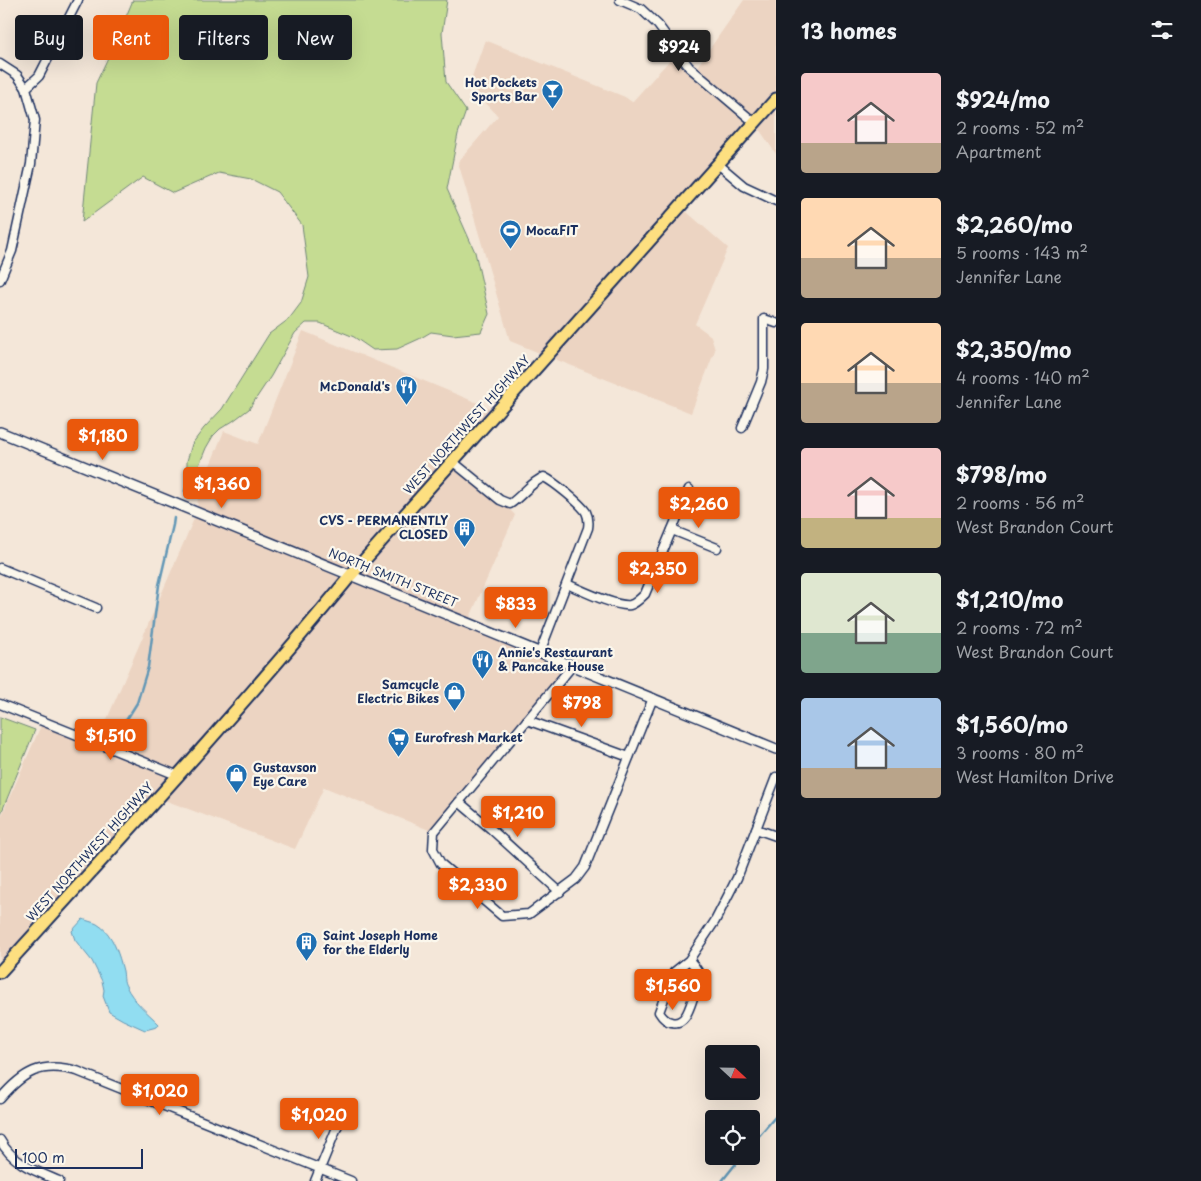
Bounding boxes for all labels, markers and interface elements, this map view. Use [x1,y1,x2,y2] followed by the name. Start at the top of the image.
[801,14,897,46] text: 13 homes
[15,15,83,60] chip: Buy
[93,15,169,60] chip: Rent
[179,15,268,60] chip: Filters
[278,15,352,60] chip: New
[1148,16,1176,44] icon: filters
[649,30,709,72] pin: $924
[658,34,700,58] text: $924
[465,73,538,105] place label: Hot Pockets Sports Bar
[541,78,565,109] bar icon: Hot Pockets Sports Bar
[956,83,1050,115] text: $924/mo
[841,93,901,153] icon: home
[956,115,1084,139] text: 2 rooms · 52 m²
[956,139,1041,163] text: Apartment
[956,208,1073,240] text: $2,260/mo
[841,218,901,278] icon: home
[498,219,522,250] sports icon: MocaFIT
[526,221,579,239] place label: MocaFIT
[956,240,1088,264] text: 5 rooms · 143 m²
[956,264,1062,288] text: Jennifer Lane
[956,333,1071,365] text: $2,350/mo
[841,343,901,403] icon: home
[399,350,534,498] street label: WEST NORTHWEST HIGHWAY
[956,365,1090,389] text: 4 rooms · 140 m²
[394,375,418,406] restaurant icon: McDonald's
[320,377,390,395] place label: McDonald's
[956,389,1062,413] text: Jennifer Lane
[62,418,144,461] pin: $1,180
[78,423,128,447] text: $1,180
[956,458,1047,490] text: $798/mo
[181,466,263,509] pin: $1,360
[841,468,901,528] icon: home
[194,471,250,495] text: $1,360
[658,486,740,529] pin: $2,260
[956,490,1085,514] text: 2 rooms · 56 m²
[670,491,728,515] text: $2,260
[319,511,448,543] place label: CVS - PERMANENTLY CLOSED
[956,514,1113,538] text: West Brandon Court
[452,516,476,547] building icon: CVS - PERMANENTLY CLOSED
[326,543,461,611] street label: NORTH SMITH STREET
[617,552,699,594] pin: $2,350
[629,556,687,580] text: $2,350
[956,583,1063,615] text: $1,210/mo
[486,586,546,629] pin: $833
[496,591,536,615] text: $833
[841,593,901,653] icon: home
[956,615,1083,639] text: 2 rooms · 72 m²
[956,639,1113,663] text: West Brandon Court
[497,643,613,675] place label: Annie's Restaurant & Pancake House
[470,648,494,679] restaurant icon: Annie's Restaurant & Pancake House
[357,675,439,707] place label: Samcycle Electric Bikes
[443,680,467,711] shop icon: Samcycle Electric Bikes
[552,686,612,728] pin: $798
[563,690,601,714] text: $798
[956,708,1068,740] text: $1,560/mo
[70,718,152,761] pin: $1,510
[841,718,901,778] icon: home
[86,723,136,747] text: $1,510
[387,726,411,757] supermarket icon: Eurofresh Market
[415,728,523,746] place label: Eurofresh Market
[956,740,1084,764] text: 3 rooms · 80 m²
[253,758,317,790] place label: Gustavson Eye Care
[225,763,249,794] shop icon: Gustavson Eye Care
[956,764,1114,788] text: West Hamilton Drive
[22,777,157,925] street label: WEST NORTHWEST HIGHWAY
[477,796,559,838] pin: $1,210
[492,800,544,824] text: $1,210
[437,868,519,910] pin: $2,330
[449,872,507,896] text: $2,330
[323,926,438,958] place label: Saint Joseph Home for the Elderly
[295,931,319,962] building icon: Saint Joseph Home for the Elderly
[632,968,714,1011] pin: $1,560
[645,973,701,997] text: $1,560
[705,1045,760,1100] north arrow
[705,1045,760,1165] map controls
[119,1074,201,1116] pin: $1,020
[132,1078,188,1102] text: $1,020
[278,1098,360,1140] pin: $1,020
[291,1102,347,1126] text: $1,020
[705,1110,760,1165] button: locate
[15,1146,142,1169] scale bar
[22,1147,65,1168] text: 100 m

